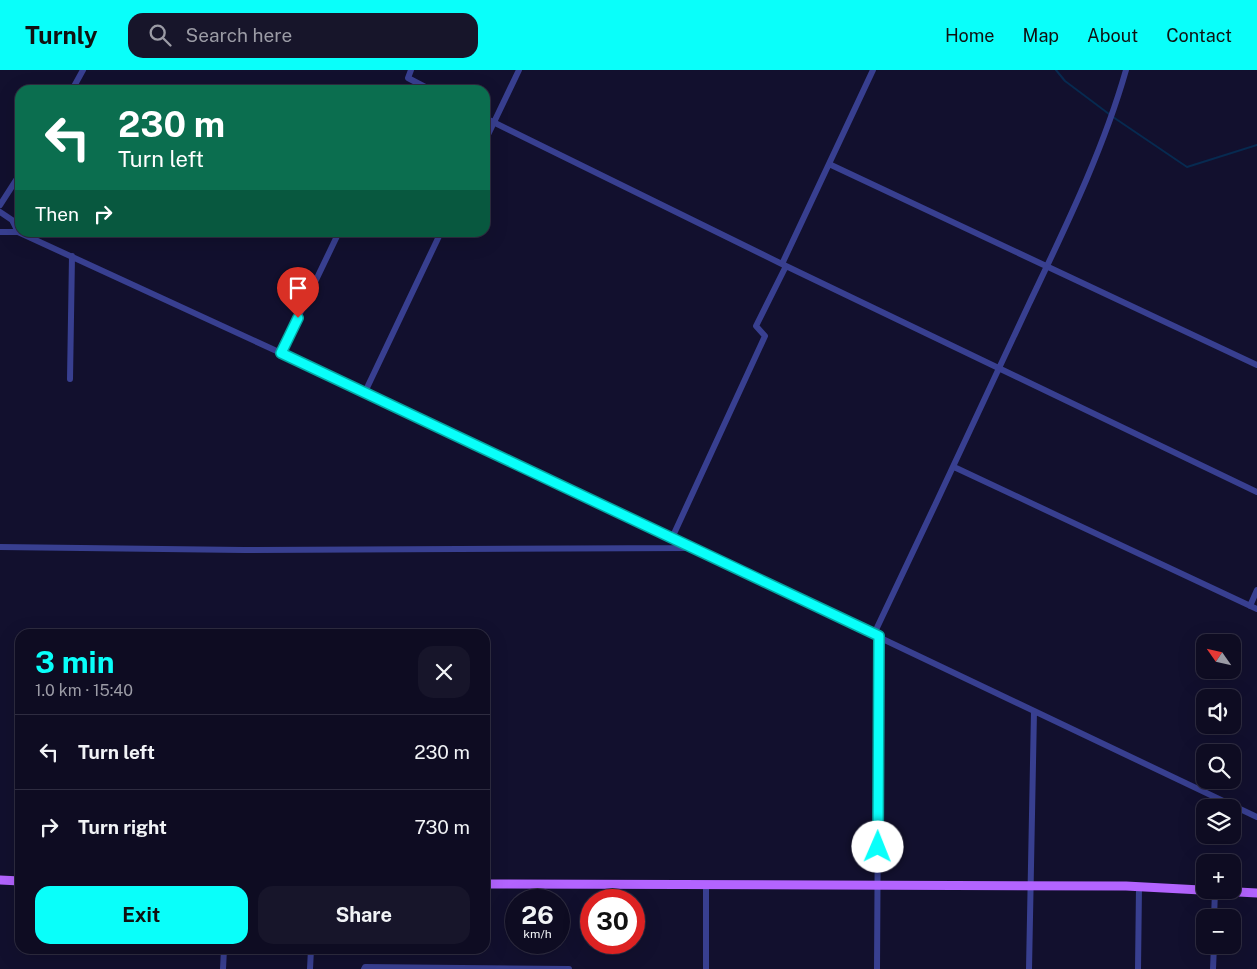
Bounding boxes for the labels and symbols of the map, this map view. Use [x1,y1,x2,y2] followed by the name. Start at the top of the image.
[277,267,319,318] pin
[1196,634,1241,679] north arrow
[851,820,903,872] position arrow
[580,889,645,954] speed limit sign: 30

